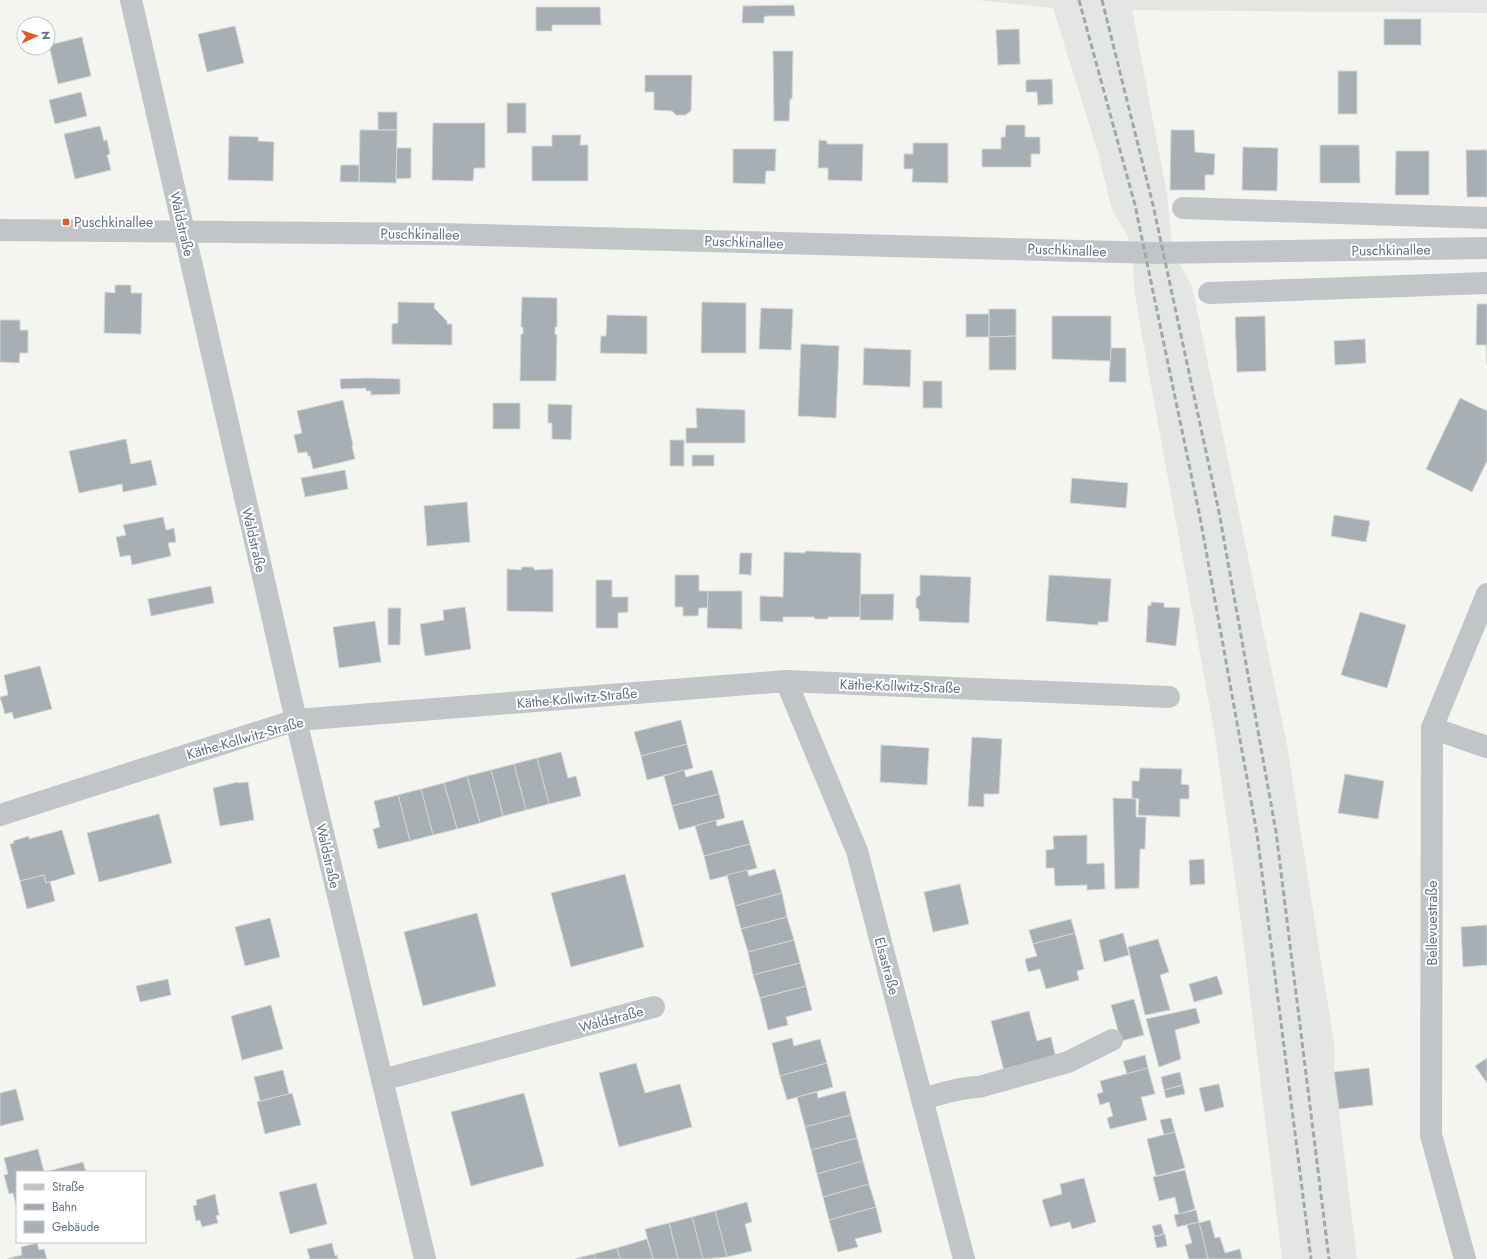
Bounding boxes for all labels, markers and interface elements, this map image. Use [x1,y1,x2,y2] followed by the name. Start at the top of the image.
[16,16,56,56] north arrow
[38,31,54,40] text: N
[165,190,199,258] street label: Waldstraße
[74,212,153,232] place label: Puschkinallee
[61,217,71,227] marker: Puschkinallee
[380,223,460,245] street label: Puschkinallee
[704,231,784,253] street label: Puschkinallee
[1027,239,1107,261] street label: Puschkinallee
[1351,239,1431,261] street label: Puschkinallee
[237,506,271,574] street label: Waldstraße
[839,674,961,698] street label: Käthe-Kollwitz-Straße
[516,683,638,713] street label: Käthe-Kollwitz-Straße
[184,712,306,764] street label: Käthe-Kollwitz-Straße
[311,822,345,890] street label: Waldstraße
[1422,881,1442,965] street label: Bellevuestraße
[870,935,904,997] street label: Elsastraße
[577,1001,645,1037] street label: Waldstraße
[16,1171,146,1243] legend
[52,1178,84,1196] text: Straße
[52,1198,77,1216] text: Bahn
[52,1218,99,1236] text: Gebäude

